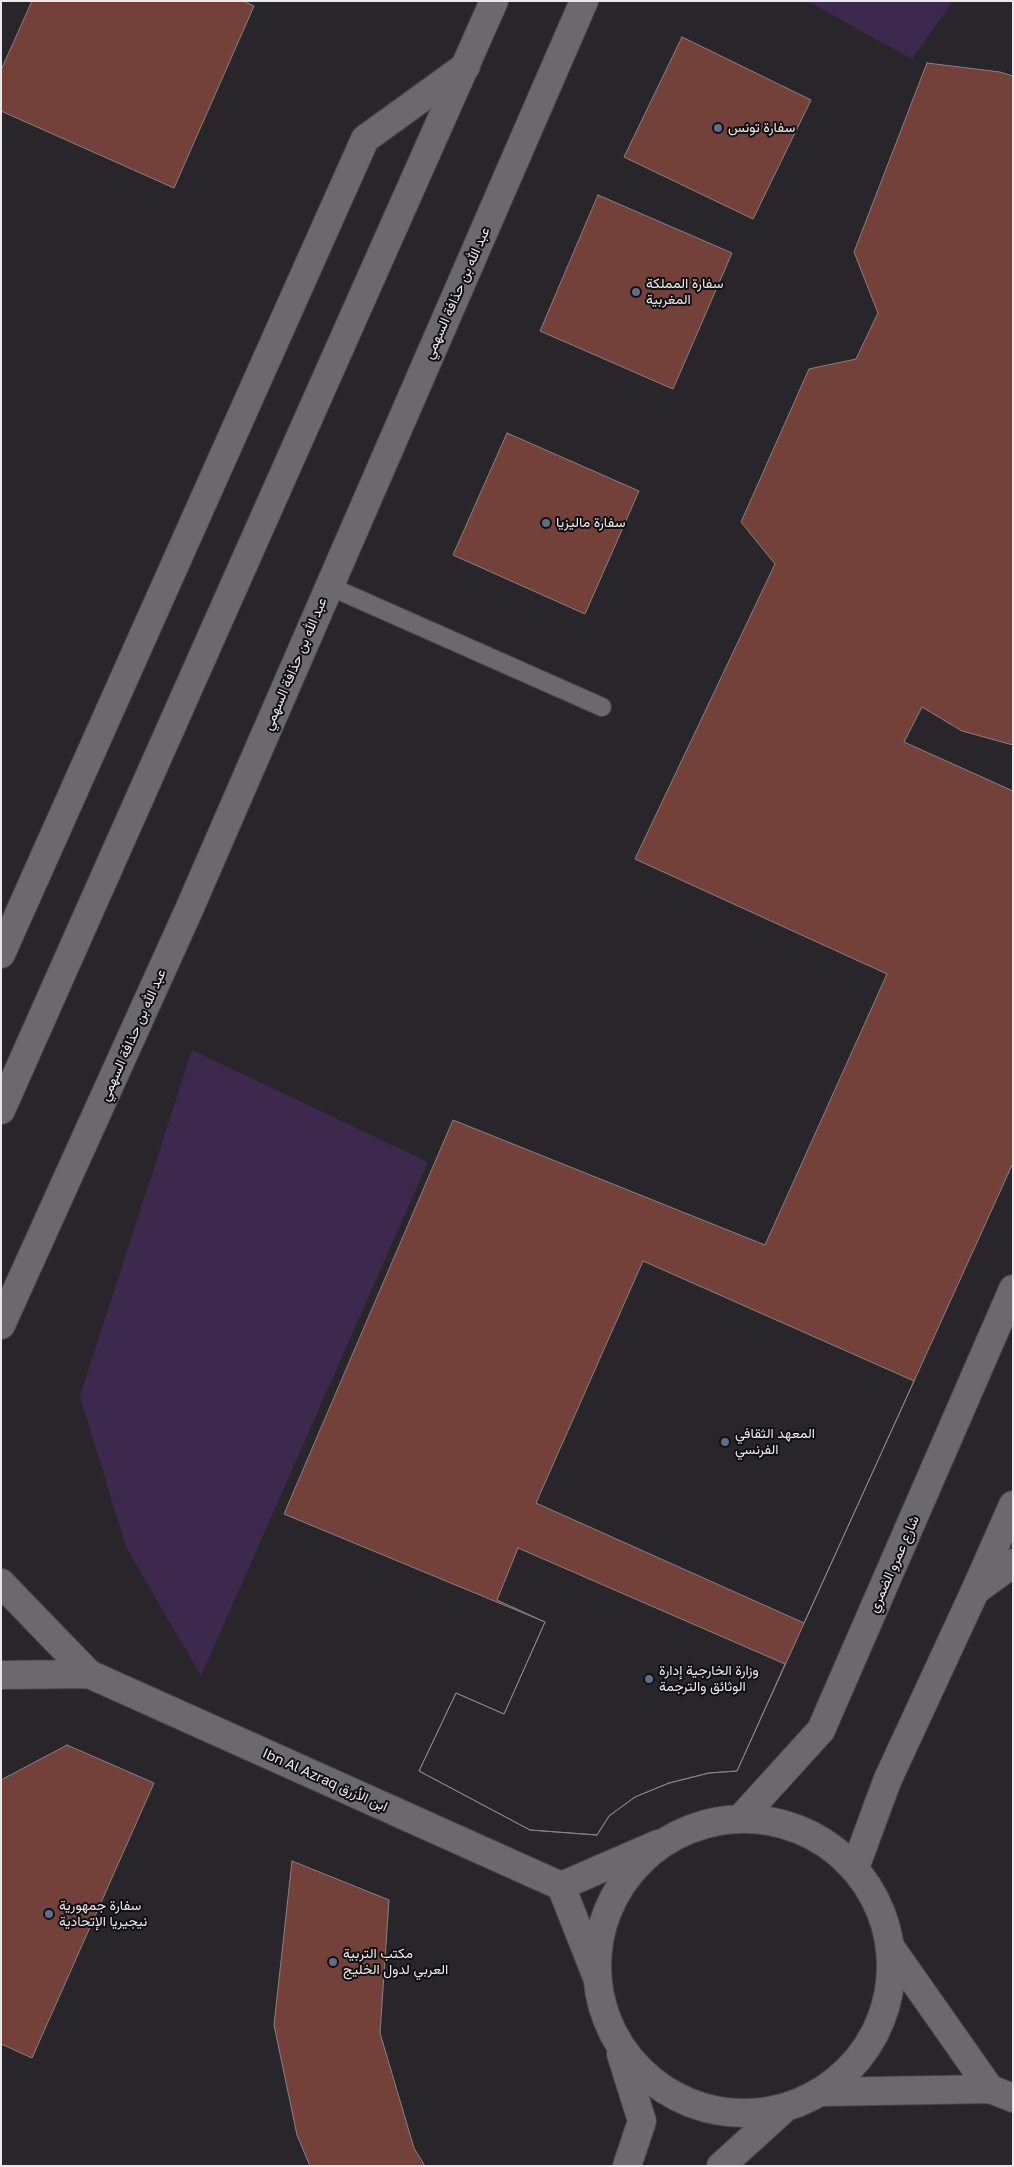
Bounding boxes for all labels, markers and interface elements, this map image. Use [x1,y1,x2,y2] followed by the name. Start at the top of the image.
[728,120,795,136] place label: سفارة تونس
[712,122,724,134] marker: سفارة تونس
[420,224,494,362] street label: عبد الله بن حذافة السهمي
[646,276,724,308] place label: سفارة المملكة المغربية
[630,286,642,298] marker: سفارة المملكة المغربية
[556,515,626,531] place label: سفارة ماليزيا
[540,517,552,529] marker: سفارة ماليزيا
[259,595,331,733] street label: عبد الله بن حذافة السهمي
[96,966,170,1104] street label: عبد الله بن حذافة السهمي
[735,1426,815,1458] place label: المعهد الثقافي الفرنسي
[719,1436,731,1448] marker: المعهد الثقافي الفرنسي
[865,1513,923,1615] street label: شارع عمرو الضمري
[659,1663,759,1695] place label: وزارة الخارجية إدارة الوثائق والترجمة
[643,1673,655,1685] marker: وزارة الخارجية إدارة الوثائق والترجمة
[260,1745,390,1815] street label: Ibn Al Azraq ابن الأزرق
[59,1898,147,1930] place label: سفارة جمهورية نيجيريا الإتحادية
[43,1908,55,1920] marker: سفارة جمهورية نيجيريا الإتحادية
[343,1946,448,1978] place label: مكتب التربية العربي لدول الخليج
[327,1956,339,1968] marker: مكتب التربية العربي لدول الخليج

